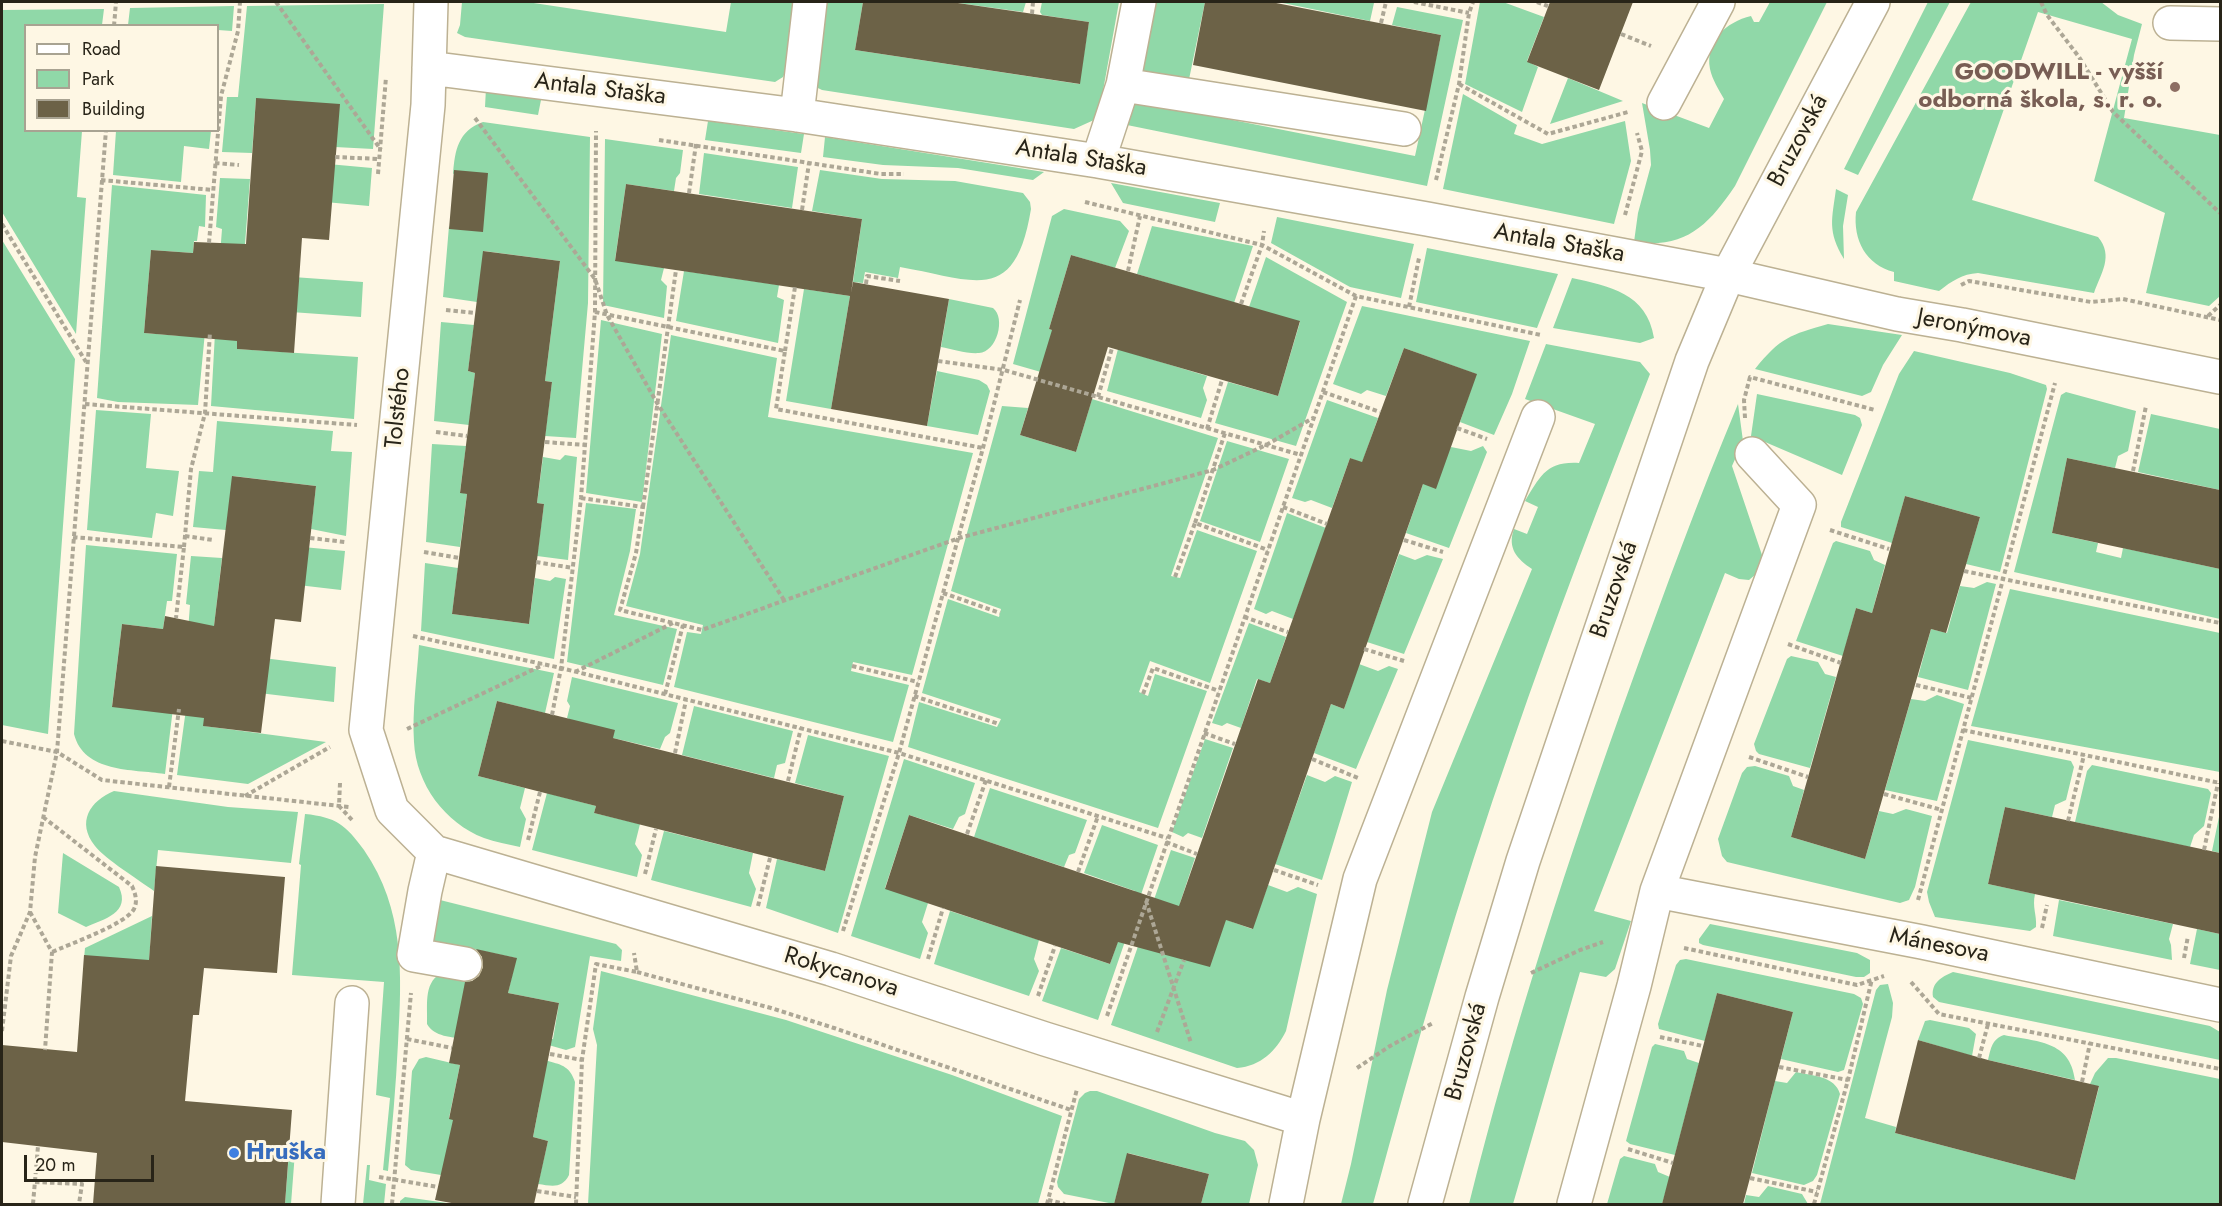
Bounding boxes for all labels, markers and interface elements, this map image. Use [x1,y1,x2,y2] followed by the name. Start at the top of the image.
[24,24,219,132] legend
[82,36,121,62] text: Road
[1918,59,2163,115] place label: GOODWILL - vyšší odborná škola, s. r. o.
[82,66,114,92] text: Park
[533,68,667,112] street label: Antala Staška
[2168,80,2182,94] marker: GOODWILL - vyšší odborná škola, s. r. o.
[1763,90,1835,192] street label: Bruzovská
[82,96,145,122] text: Building
[1013,134,1149,184] street label: Antala Staška
[1491,218,1627,270] street label: Antala Staška
[1914,304,2034,354] street label: Jeronýmova
[380,366,418,450] street label: Tolstého
[1585,538,1645,642] street label: Bruzovská
[1887,922,1991,970] street label: Mánesova
[780,942,902,1004] street label: Rokycanova
[1440,1000,1494,1104] street label: Bruzovská
[246,1139,326,1167] place label: Hruška
[27,1143,158,1181] scale bar
[227,1146,241,1160] marker: Hruška
[35,1152,75,1178] text: 20 m

